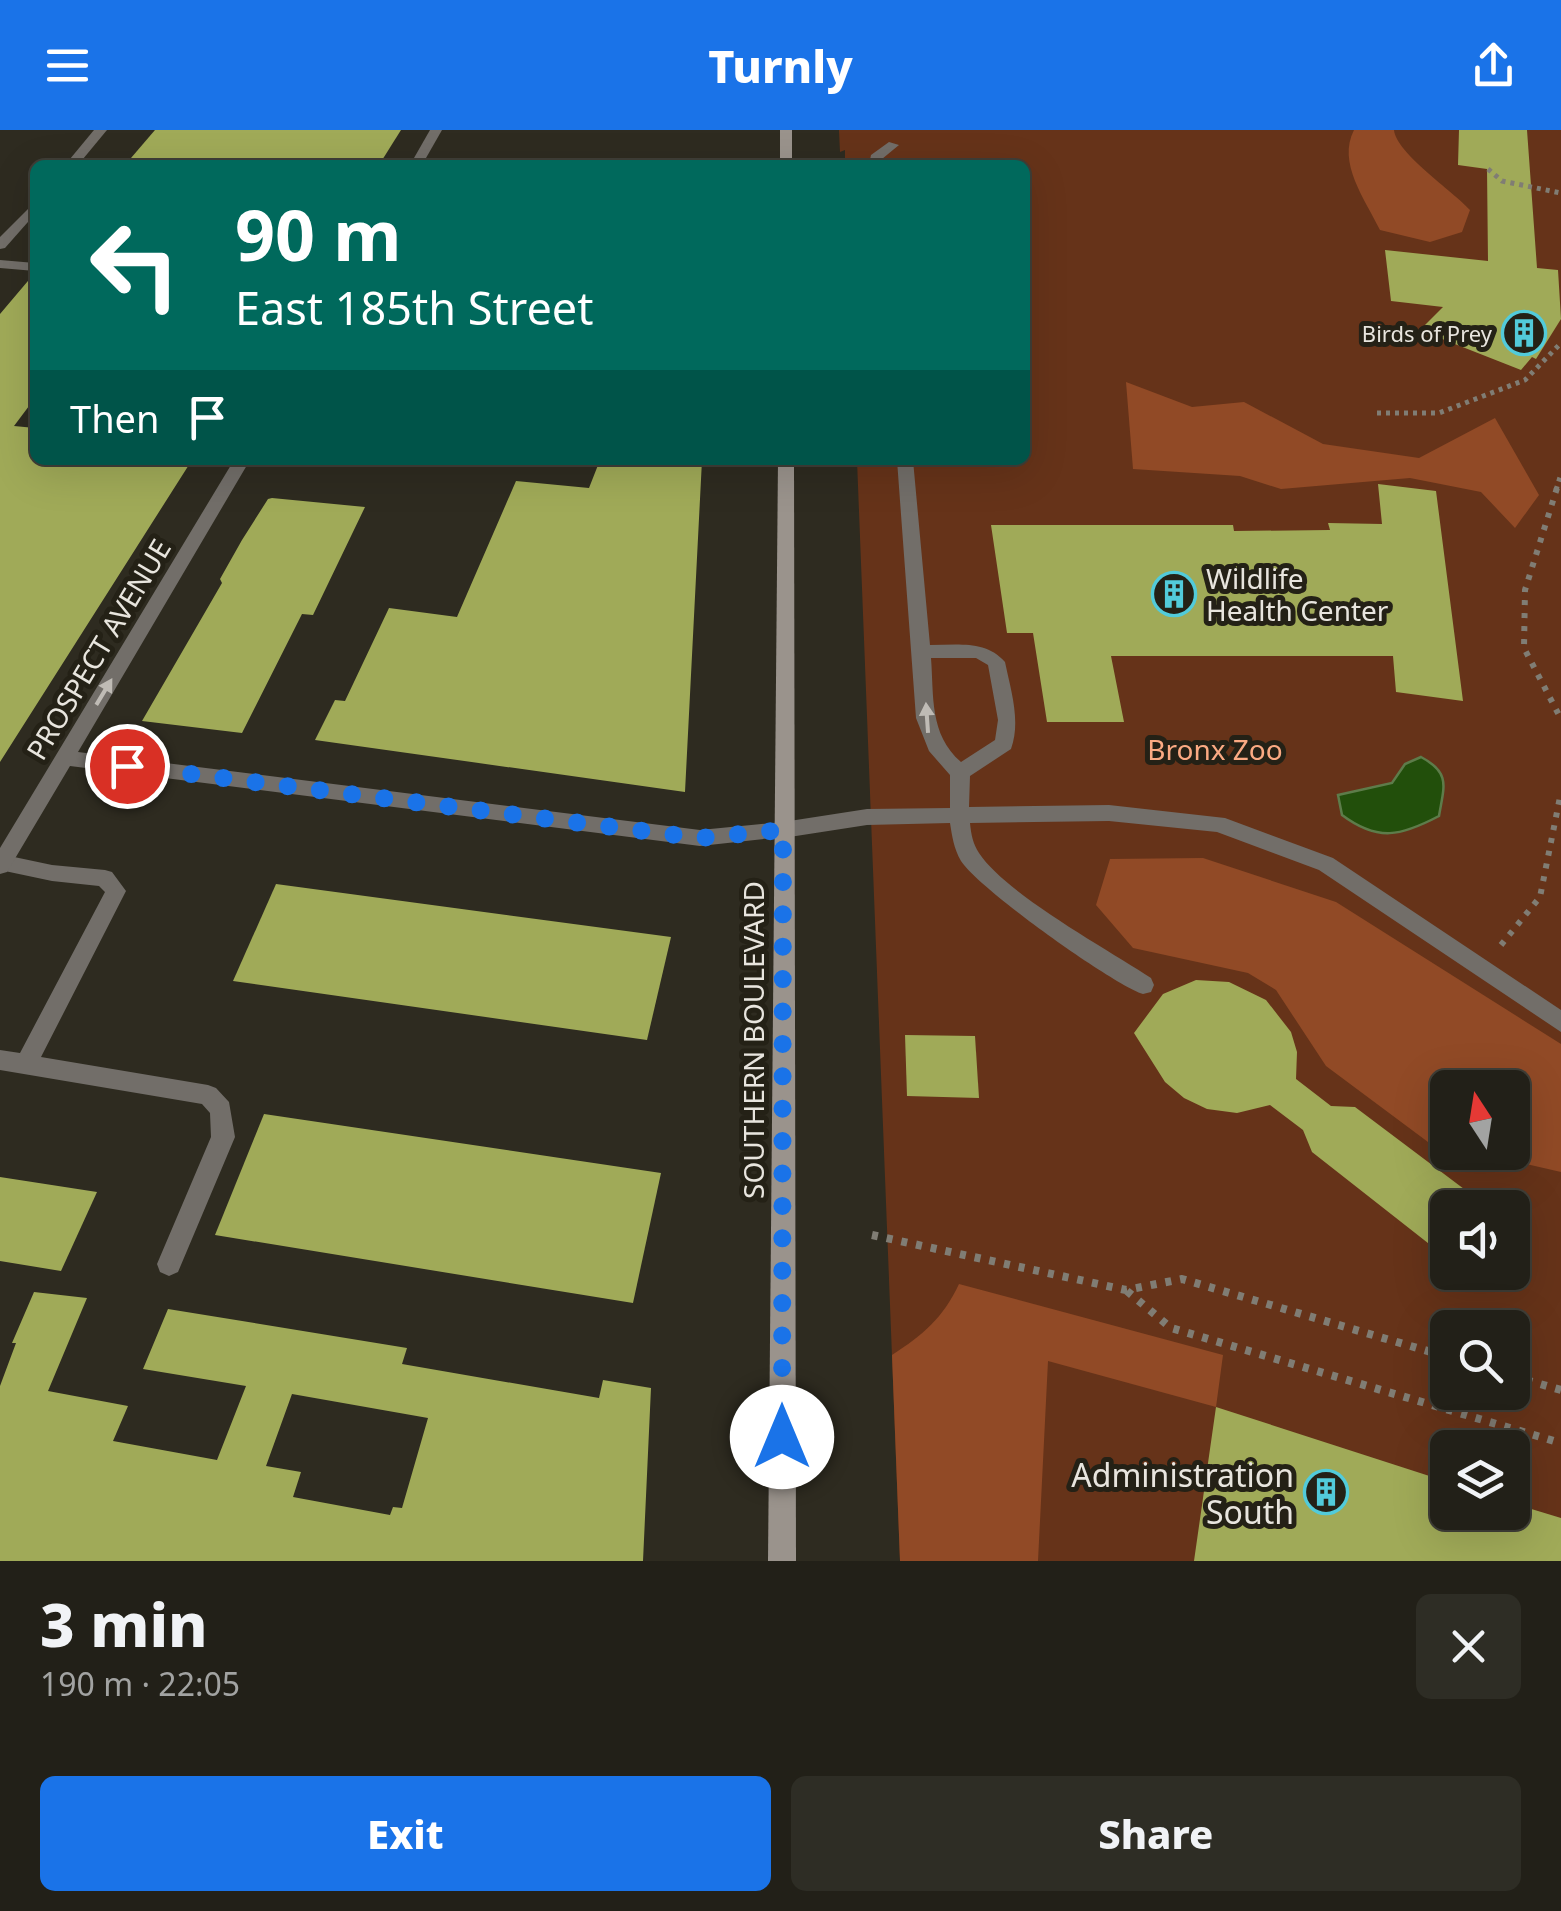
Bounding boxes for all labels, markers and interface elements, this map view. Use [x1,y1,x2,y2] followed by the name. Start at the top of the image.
[708,35,853,96] text: Turnly
[40,38,95,93] icon: menu
[1466,38,1521,93] icon: share
[235,186,402,282] text: 90 m
[70,200,200,330] icon: left
[235,277,593,338] text: East 185th Street
[1501,310,1547,356] building icon: Birds of Prey
[1362,318,1493,348] place label: Birds of Prey
[180,390,235,445] icon: arrive
[70,392,160,444] text: Then
[17,532,179,766] street label: PROSPECT AVENUE
[1206,559,1389,629] place label: Wildlife Health Center
[1151,571,1197,617] building icon: Wildlife Health Center
[95,678,112,706] one-way arrow
[918,702,934,734] one-way arrow
[85,724,170,809] pin
[1147,730,1283,768] park label: Bronx Zoo
[100,739,155,794] icon: arrive
[734,881,772,1199] street label: SOUTHERN BOULEVARD
[1430,1070,1530,1170] north arrow
[1430,1070,1530,1530] map controls
[1430,1190,1530,1290] button: sound
[1430,1310,1530,1410] button: search
[730,1385,834,1489] position arrow
[1430,1430,1530,1530] button: layers
[1071,1453,1294,1533] place label: Administration South
[1303,1469,1349,1515] building icon: Administration South
[40,1583,208,1665] text: 3 min
[1416,1594,1521,1699] button: close
[40,1662,240,1705] text: 190 m · 22:05
[40,1776,771,1891] button: Exit
[791,1776,1521,1891] button: Share

